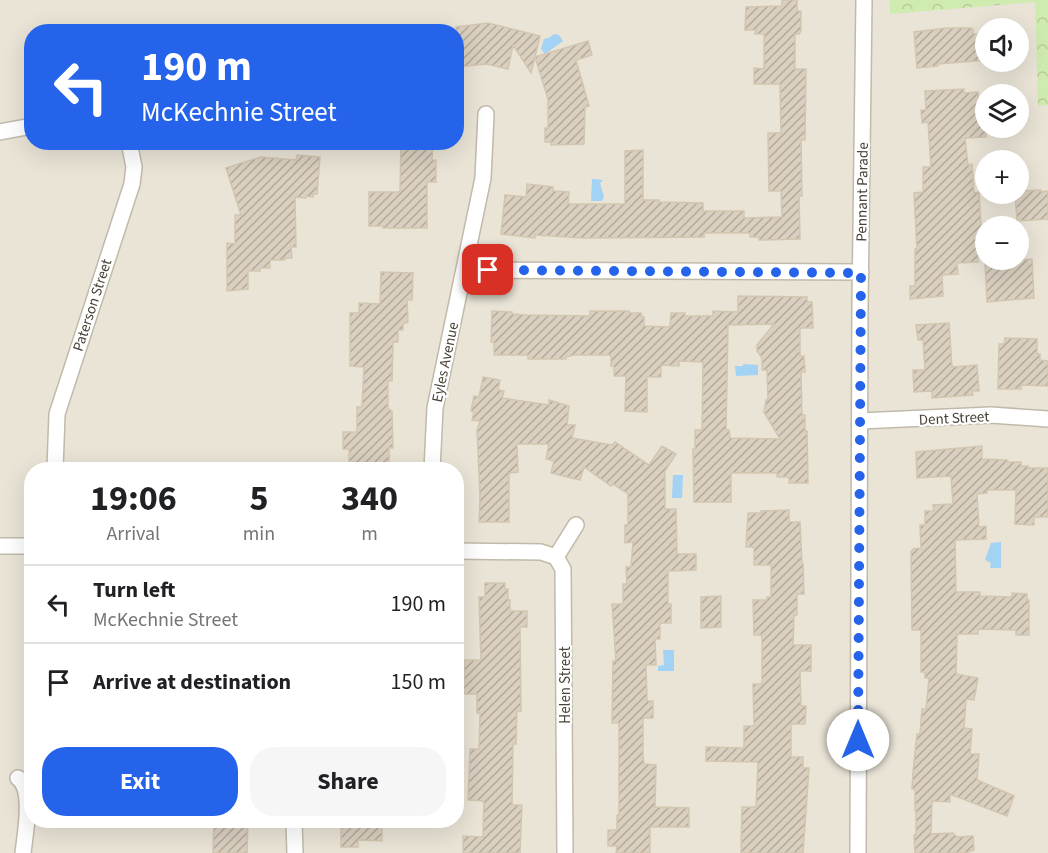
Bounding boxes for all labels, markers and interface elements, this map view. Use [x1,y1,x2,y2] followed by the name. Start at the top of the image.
[975,18,1029,270] map controls
[975,18,1029,72] button: sound
[141,37,252,97] text: 190 m
[42,48,120,126] icon: left
[975,84,1029,138] button: layers
[141,93,337,132] text: McKechnie Street
[851,142,874,242] street label: Pennant Parade
[975,150,1029,204] button: +
[975,216,1029,270] button: −
[462,244,513,295] pin
[471,253,504,286] icon: arrive
[68,256,117,354] street label: Paterson Street
[427,320,464,404] street label: Eyles Avenue
[918,406,990,431] street label: Dent Street
[90,473,177,524] text: 19:06
[249,473,268,524] text: 5
[341,473,398,524] text: 340
[106,520,160,548] text: Arrival
[243,520,275,548] text: min
[361,520,378,548] text: m
[93,574,175,606] text: Turn left
[42,588,75,621] icon: left
[391,588,446,620] text: 190 m
[93,606,238,634] text: McKechnie Street
[555,646,576,724] street label: Helen Street
[42,666,75,699] icon: arrive
[93,666,291,698] text: Arrive at destination
[391,666,446,698] text: 150 m
[826,708,890,772] position arrow
[42,747,238,816] button: Exit
[250,747,446,816] button: Share

